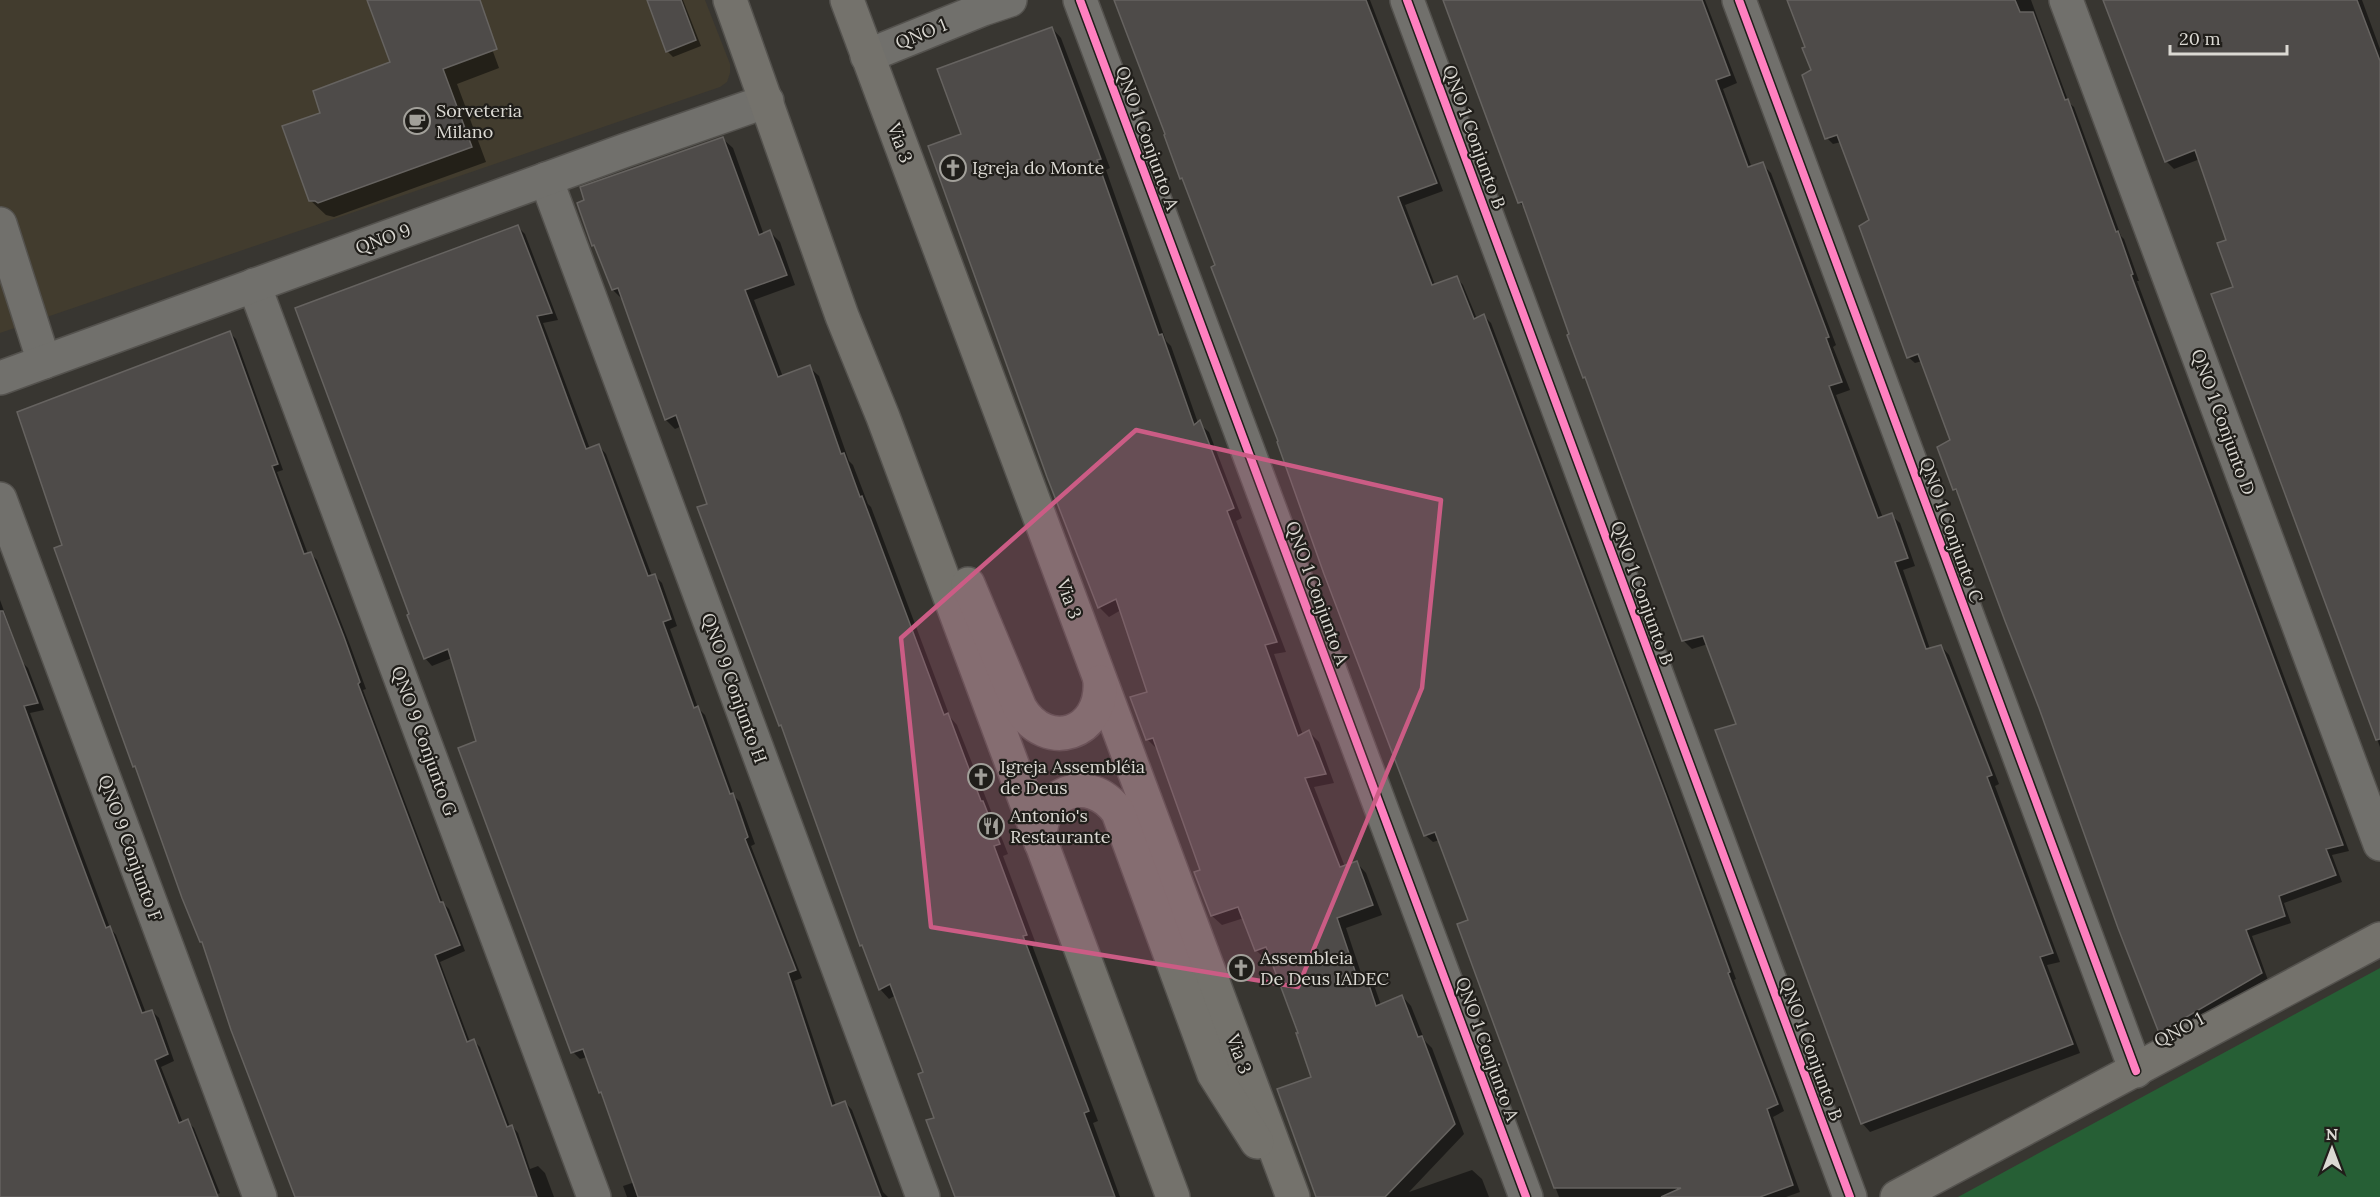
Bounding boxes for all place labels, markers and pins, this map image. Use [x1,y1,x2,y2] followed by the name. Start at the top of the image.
[436,99,522,143] place label: Sorveteria Milano
[402,106,432,136] cafe icon: Sorveteria Milano
[938,153,968,183] church icon: Igreja do Monte
[972,156,1105,179] place label: Igreja do Monte
[1000,755,1145,799] place label: Igreja Assembléia de Deus
[966,762,996,792] church icon: Igreja Assembléia de Deus
[1009,804,1111,848] place label: Antonio's Restaurante
[976,811,1006,841] restaurant icon: Antonio's Restaurante
[1259,946,1390,990] place label: Assembleia De Deus IADEC
[1226,953,1256,983] church icon: Assembleia De Deus IADEC

